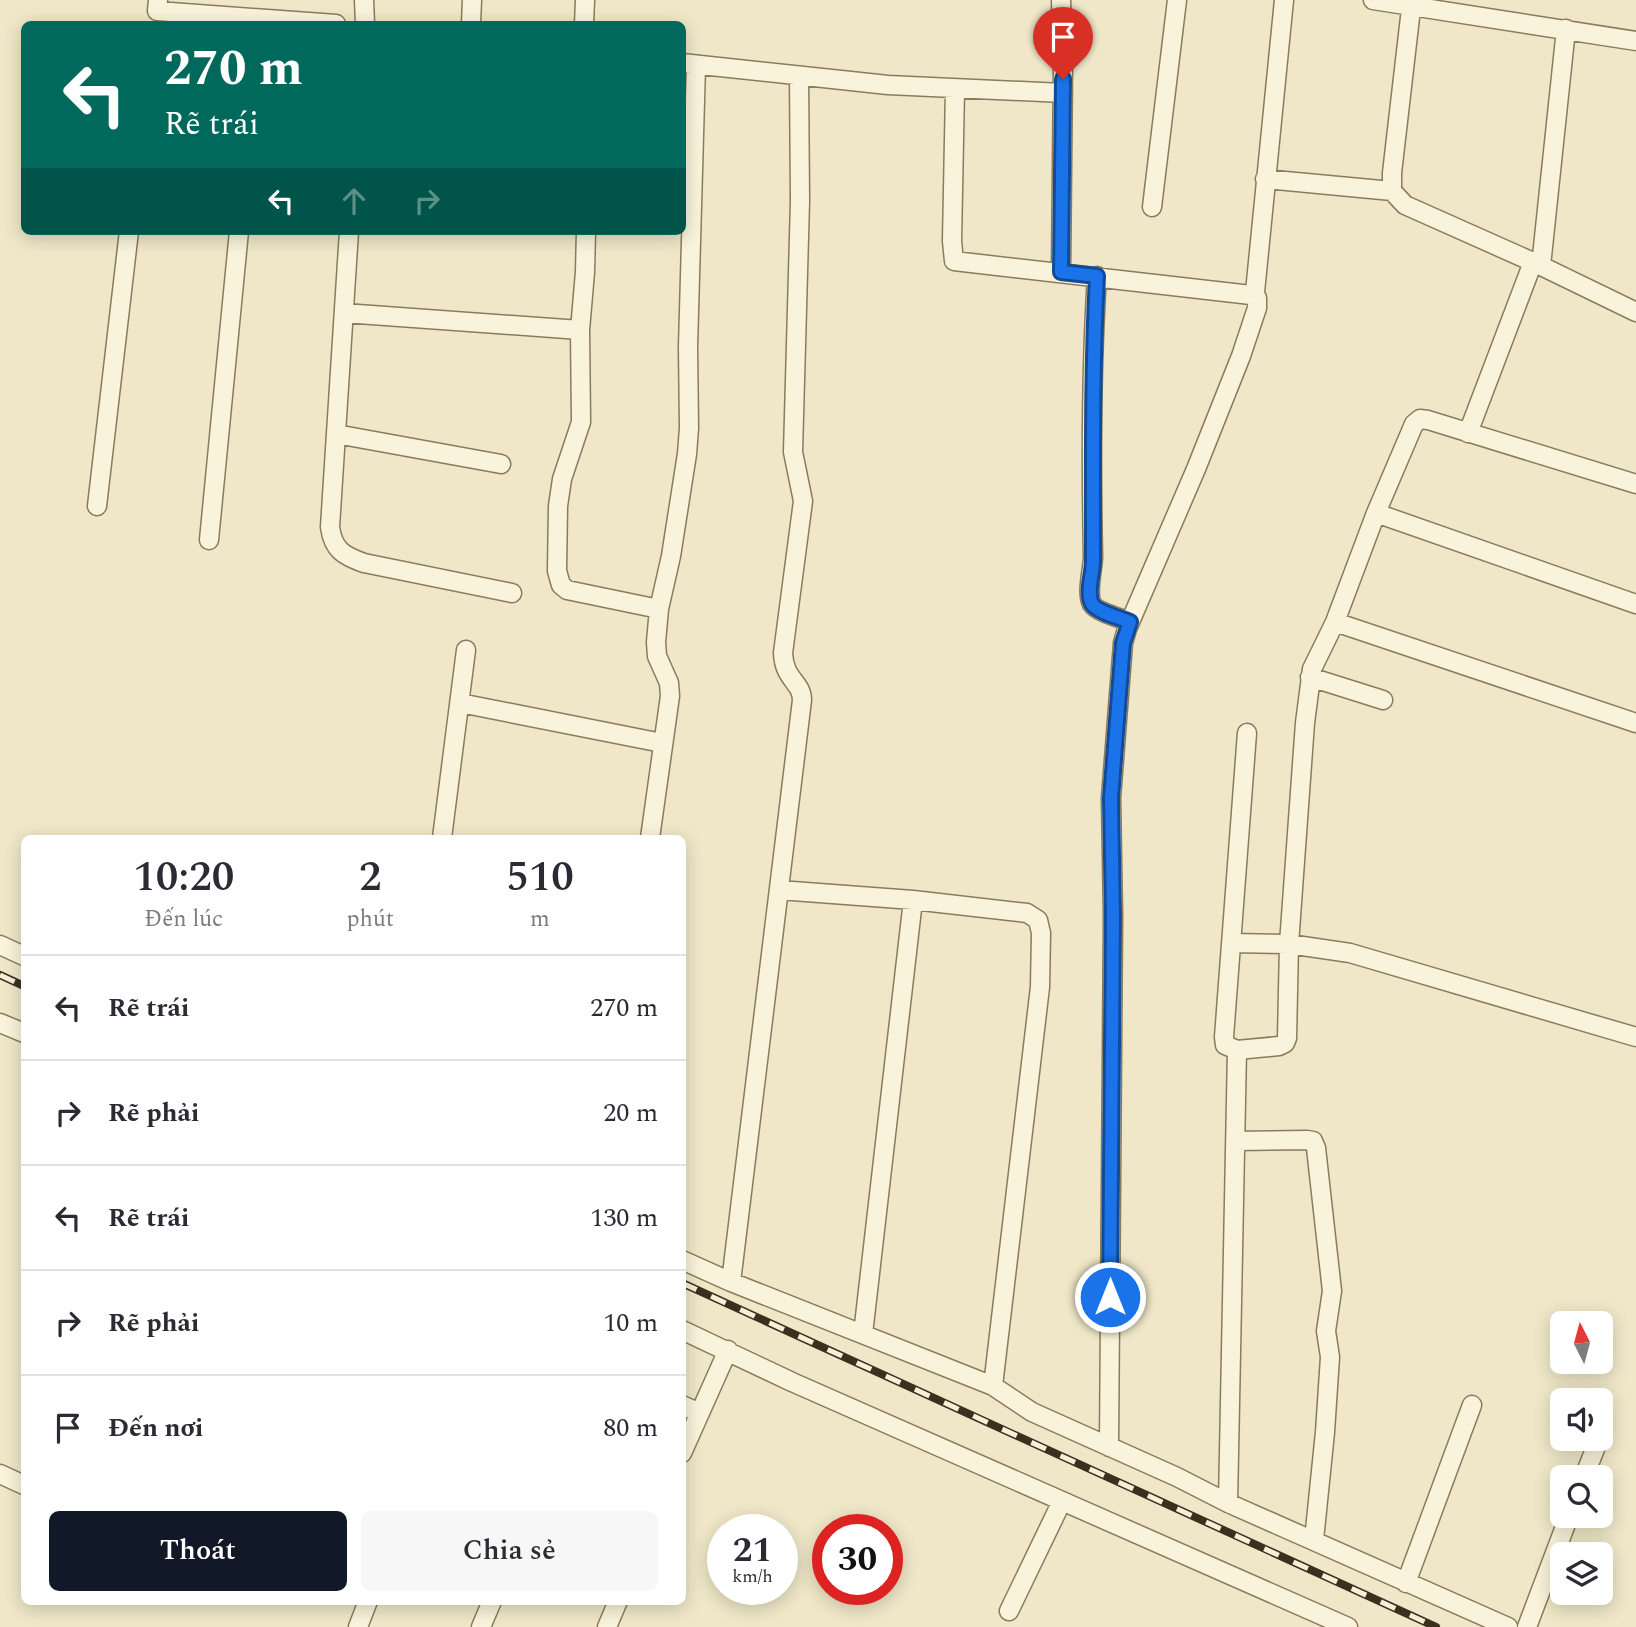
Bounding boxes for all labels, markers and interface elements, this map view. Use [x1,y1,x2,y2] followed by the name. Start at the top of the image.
[1033,7,1093,79] pin
[1044,18,1082,56] icon: arrive
[164,32,303,107] text: 270 m
[49,49,140,140] icon: left
[164,100,259,149] text: Rẽ trái
[262,182,300,220] icon: left
[335,182,373,220] icon: ahead
[408,182,446,220] icon: right
[133,846,234,909] text: 10:20
[359,846,381,909] text: 2
[506,846,574,909] text: 510
[144,902,223,937] text: Đến lúc
[346,902,394,937] text: phút
[530,902,550,937] text: m
[108,988,189,1028] text: Rẽ trái
[590,988,658,1028] text: 270 m
[49,989,87,1027] icon: left
[108,1093,200,1133] text: Rẽ phải
[603,1093,658,1133] text: 20 m
[49,1094,87,1132] icon: right
[108,1198,189,1238] text: Rẽ trái
[590,1198,658,1238] text: 130 m
[49,1199,87,1237] icon: left
[1073,1260,1147,1334] position arrow
[108,1303,200,1343] text: Rẽ phải
[603,1303,658,1343] text: 10 m
[49,1304,87,1342] icon: right
[1550,1311,1614,1374] north arrow
[1550,1311,1613,1605] map controls
[1550,1388,1613,1451] button: sound
[108,1408,203,1448] text: Đến nơi
[603,1408,658,1448] text: 80 m
[49,1409,87,1447] icon: arrive
[1550,1465,1613,1528] button: search
[49,1511,347,1591] button: Thoát
[361,1511,658,1591] button: Chia sẻ
[812,1514,903,1605] speed limit sign: 30
[733,1524,772,1577] text: 21
[1550,1542,1613,1605] button: layers
[732,1563,773,1590] text: km/h

